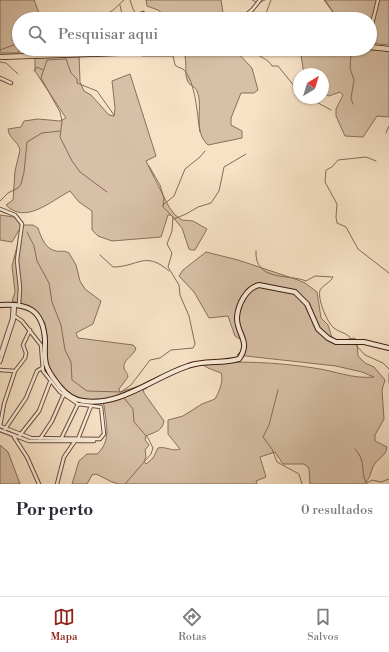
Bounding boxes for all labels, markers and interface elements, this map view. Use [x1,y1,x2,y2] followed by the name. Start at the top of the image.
[12,12,377,56] search box
[26,23,48,45] icon: search
[58,25,158,44] text: Pesquisar aqui
[293,68,329,104] north arrow
[16,499,93,521] text: Por perto
[301,502,373,518] text: 0 resultados
[50,606,78,644] tab: Mapa
[178,606,206,644] tab: Rotas
[307,606,339,644] tab: Salvos

